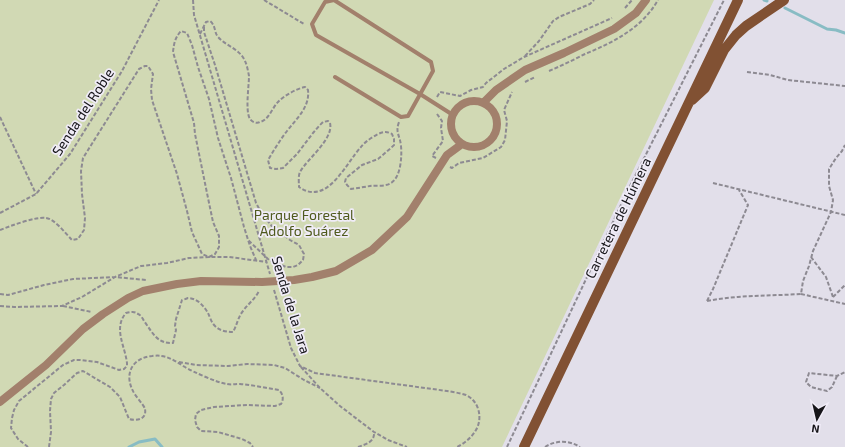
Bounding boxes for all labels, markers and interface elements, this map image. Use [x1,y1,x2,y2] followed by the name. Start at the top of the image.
[48,65,117,159] street label: Senda del Roble
[581,154,654,281] street label: Carretera de Húmera
[254,206,355,239] park label: Parque Forestal Adolfo Suárez
[269,254,314,356] street label: Senda de la Jara
[797,399,837,439] north arrow
[811,422,820,436] text: N

